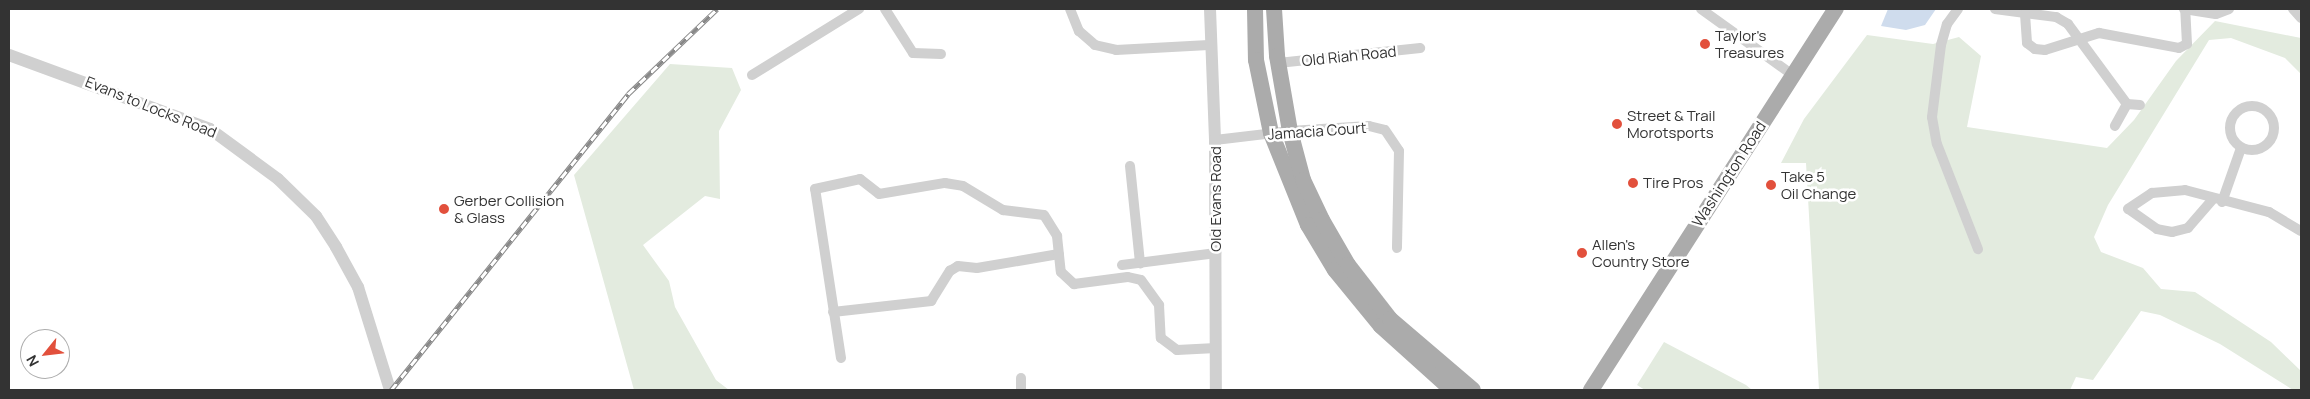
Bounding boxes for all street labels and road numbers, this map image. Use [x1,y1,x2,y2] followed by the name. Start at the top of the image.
[1301,42,1397,70] street label: Old Riah Road
[83,72,219,142] street label: Evans to Locks Road
[1688,118,1770,230] street label: Washington Road
[1267,119,1367,143] street label: Jamacia Court
[1207,146,1225,252] street label: Old Evans Road

